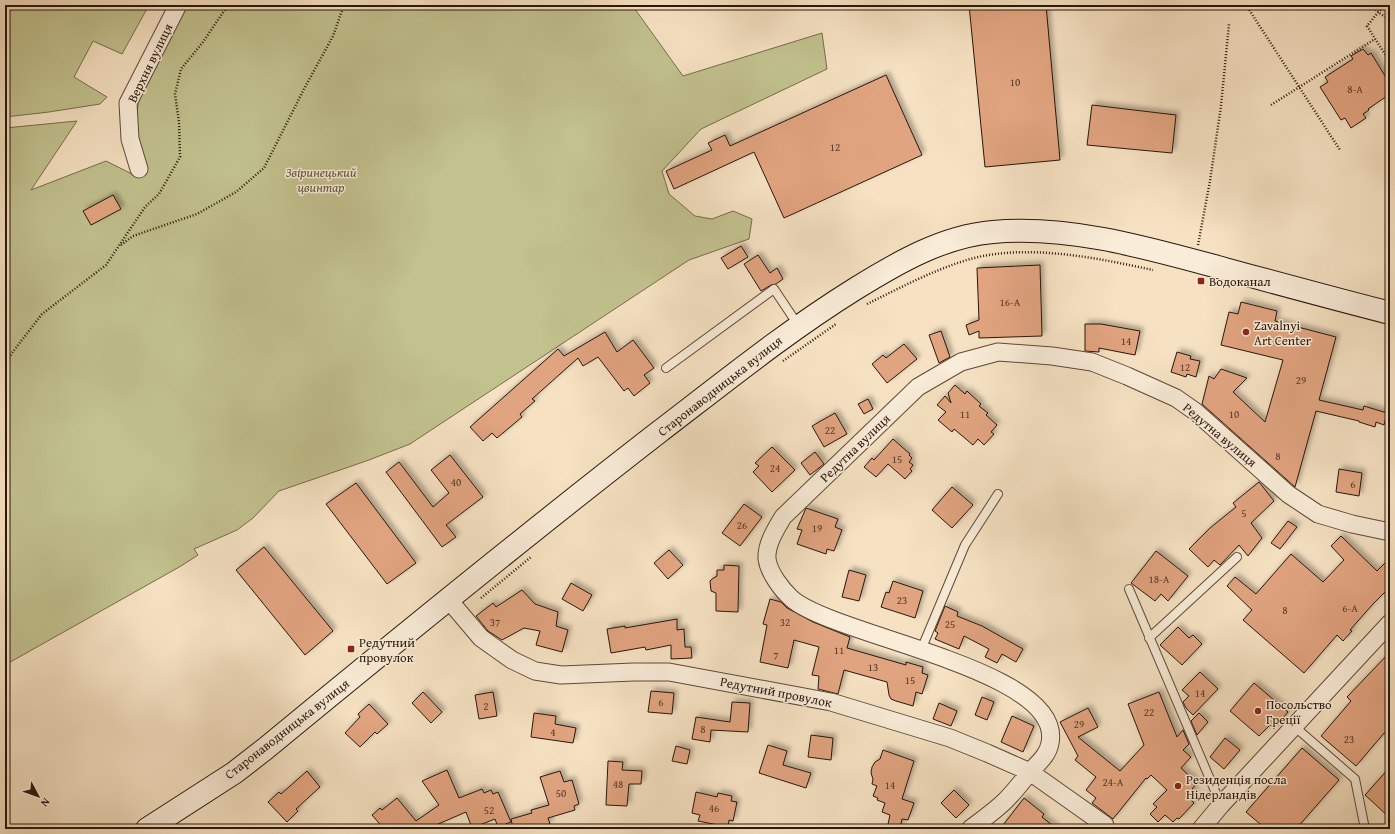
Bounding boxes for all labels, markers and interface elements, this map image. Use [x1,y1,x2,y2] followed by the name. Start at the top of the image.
[123,20,178,106] street label: Верхня вулиця
[1010,74,1020,90] house number: 10
[1347,81,1363,97] house number: 8-А
[830,139,840,155] house number: 12
[285,163,357,197] park label: Звіринецький цвинтар
[1209,272,1271,291] place label: Водоканал
[1196,276,1206,286] marker: Водоканал
[999,294,1021,310] house number: 16-А
[1254,316,1312,350] place label: Zavalnyi Art Center
[1241,327,1251,337] marker: Zavalnyi Art Center
[654,331,787,441] street label: Старонаводницька вулиця
[1121,333,1131,349] house number: 14
[1180,359,1190,375] house number: 12
[1296,372,1306,388] house number: 29
[1179,398,1261,472] street label: Редутна вулиця
[960,406,970,422] house number: 11
[1229,406,1239,422] house number: 10
[815,409,895,487] street label: Редутна вулиця
[825,422,835,438] house number: 22
[1275,448,1281,464] house number: 8
[892,451,902,467] house number: 15
[770,460,780,476] house number: 24
[451,474,461,490] house number: 40
[1350,476,1356,492] house number: 6
[1241,505,1247,521] house number: 5
[737,517,747,533] house number: 26
[812,520,822,536] house number: 19
[1148,571,1170,587] house number: 18-А
[897,592,907,608] house number: 23
[1342,600,1358,616] house number: 6-А
[1282,602,1288,618] house number: 8
[490,614,500,630] house number: 37
[780,614,790,630] house number: 32
[945,616,955,632] house number: 25
[359,633,415,667] place label: Редутний провулок
[834,642,844,658] house number: 11
[346,644,356,654] marker: Редутний провулок
[773,647,779,663] house number: 7
[868,659,878,675] house number: 13
[719,672,834,712] street label: Редутний провулок
[905,672,915,688] house number: 15
[221,674,354,784] street label: Старонаводницька вулиця
[1195,685,1205,701] house number: 14
[658,694,664,710] house number: 6
[1266,695,1332,729] place label: Посольство Греції
[483,698,489,714] house number: 2
[1144,704,1154,720] house number: 22
[1253,706,1263,716] marker: Посольство Греції
[1074,716,1084,732] house number: 29
[700,721,706,737] house number: 8
[550,724,556,740] house number: 4
[1344,731,1354,747] house number: 23
[1186,770,1288,804] place label: Резиденція посла Нідерландів
[1102,774,1124,790] house number: 24-А
[18,776,58,816] north arrow
[613,776,623,792] house number: 48
[885,777,895,793] house number: 14
[1173,781,1183,791] marker: Резиденція посла Нідерландів
[556,785,566,801] house number: 50
[37,795,54,811] text: N
[709,800,719,816] house number: 46
[484,802,494,818] house number: 52

